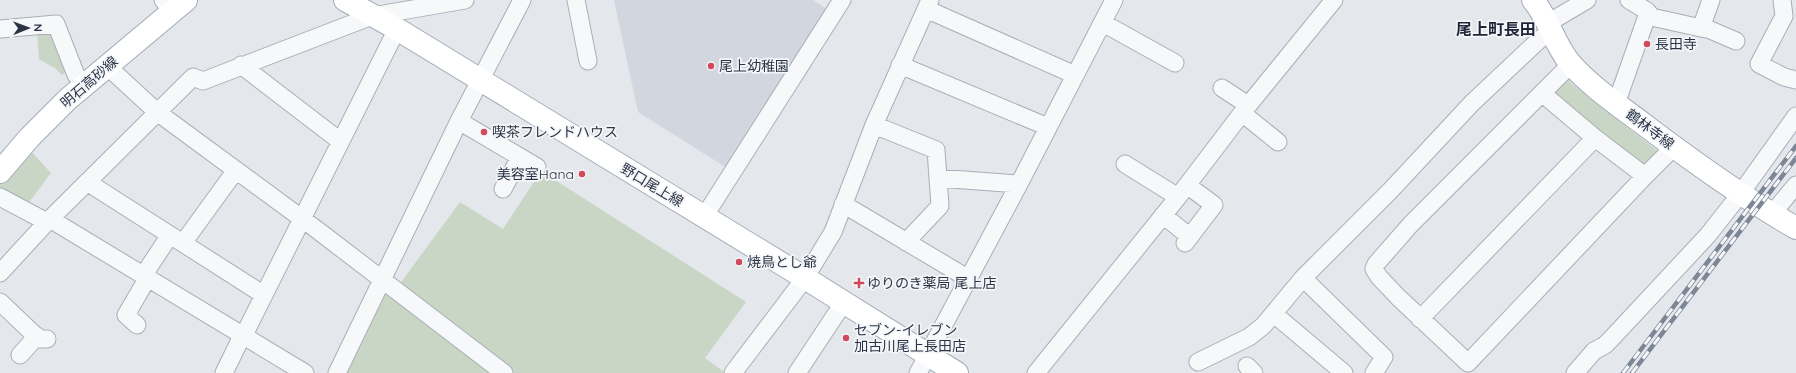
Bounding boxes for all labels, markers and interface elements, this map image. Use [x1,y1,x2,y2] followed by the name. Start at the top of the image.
[8,8,48,48] north arrow
[1456,19,1536,39] district label: 尾上町長田
[31,24,45,32] text: N
[1655,35,1697,53] place label: 長田寺
[1642,39,1652,49] marker: 長田寺
[57,52,121,112] street label: 明石高砂線
[719,57,789,75] place label: 尾上幼稚園
[706,61,716,71] marker: 尾上幼稚園
[1622,105,1678,153] street label: 鶴林寺線
[492,123,618,141] place label: 喫茶フレンドハウス
[479,127,489,137] marker: 喫茶フレンドハウス
[617,159,687,211] street label: 野口尾上線
[497,165,574,183] place label: 美容室Hana
[577,169,587,179] marker: 美容室Hana
[747,253,817,271] place label: 焼鳥とし爺
[734,257,744,267] marker: 焼鳥とし爺
[867,274,996,292] place label: ゆりのき薬局 尾上店
[854,278,864,288] marker: ゆりのき薬局 尾上店
[854,321,966,355] place label: セブン-イレブン 加古川尾上長田店
[841,333,851,343] marker: セブン-イレブン 加古川尾上長田店

